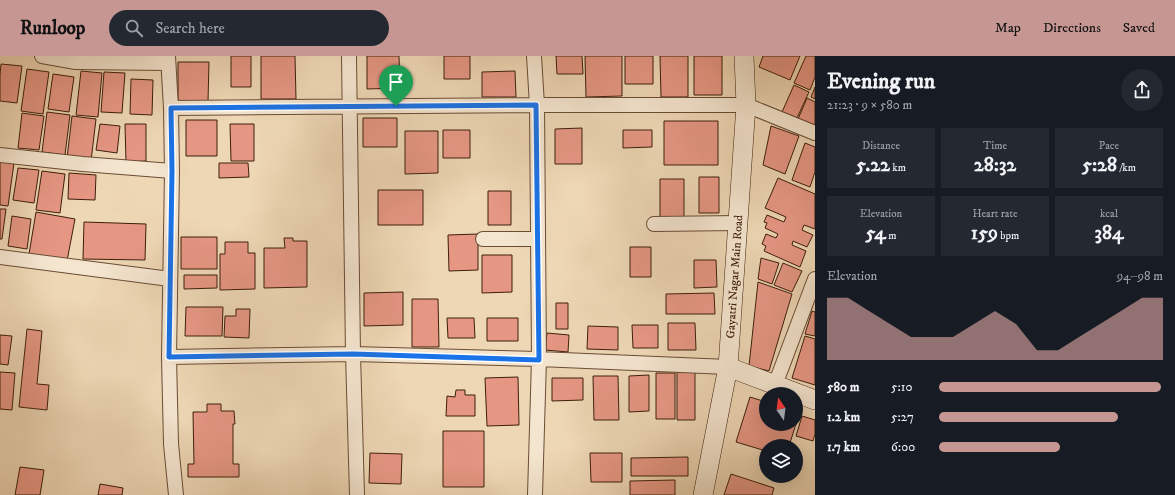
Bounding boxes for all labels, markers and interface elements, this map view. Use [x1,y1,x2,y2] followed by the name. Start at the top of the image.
[109,10,389,46] search box
[20,17,85,40] text: Runloop
[123,17,145,39] icon: search
[155,19,225,38] text: Search here
[995,19,1021,37] text: Map
[1043,19,1101,37] text: Directions
[1123,19,1155,37] text: Saved
[379,65,413,106] pin
[827,68,935,95] text: Evening run
[1121,69,1163,111] button: share
[385,71,407,93] icon: arrive
[827,97,912,113] text: 21:23 · 9 × 580 m
[862,139,900,153] text: Distance
[983,139,1007,153] text: Time
[1099,139,1119,153] text: Pace
[856,153,890,178] text: 5.22
[974,153,1016,178] text: 28:32
[1082,153,1117,178] text: 5:28
[890,161,906,175] text: km
[1117,161,1136,175] text: /km
[860,207,902,221] text: Elevation
[972,207,1018,221] text: Heart rate
[1100,207,1118,221] text: kcal
[723,214,746,339] street label: Gayatri Nagar Main Road
[865,221,886,246] text: 54
[971,221,998,246] text: 159
[1095,221,1123,246] text: 384
[886,229,897,243] text: m
[998,229,1019,243] text: bpm
[827,268,877,284] text: Elevation
[1117,268,1163,284] text: 94–98 m
[827,379,859,395] text: 580 m
[891,379,913,395] text: 5:10
[759,387,803,431] north arrow
[759,387,803,483] map controls
[827,409,860,425] text: 1.2 km
[891,409,914,425] text: 5:27
[759,439,803,483] button: layers
[827,439,860,455] text: 1.7 km
[891,439,915,455] text: 6:00

